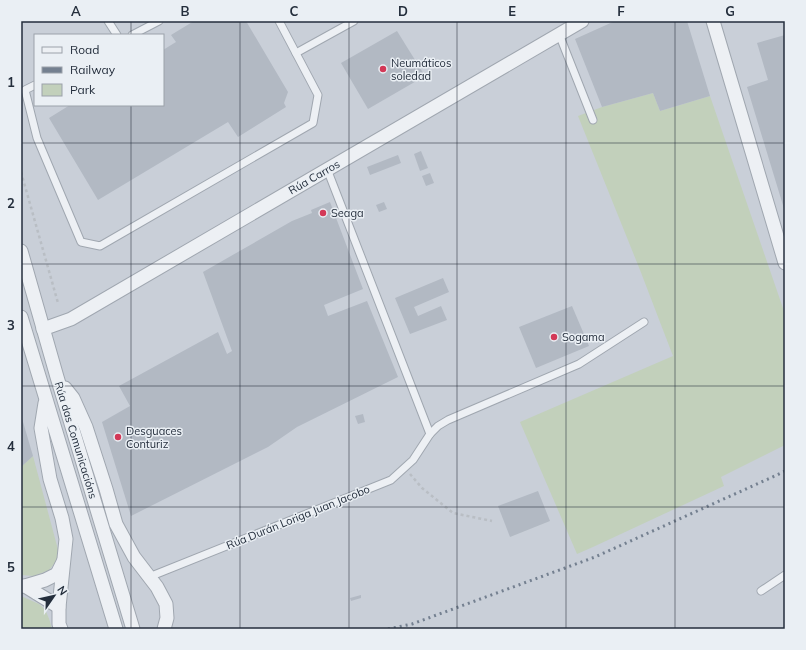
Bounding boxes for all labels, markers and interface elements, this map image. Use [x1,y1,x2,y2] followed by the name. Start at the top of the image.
[71,3,81,19] text: A
[181,3,190,19] text: B
[290,3,299,19] text: C
[398,3,408,19] text: D
[508,3,516,19] text: E
[617,3,625,19] text: F
[725,3,735,19] text: G
[34,34,164,106] legend
[70,42,99,57] text: Road
[391,56,451,83] place label: Neumáticos soledad
[70,62,116,77] text: Railway
[378,64,388,74] marker: Neumáticos soledad
[7,74,15,90] text: 1
[70,82,96,97] text: Park
[286,157,342,197] street label: Rúa Carros
[7,195,15,211] text: 2
[331,206,364,220] place label: Seaga
[318,208,328,218] marker: Seaga
[7,317,15,333] text: 3
[562,330,605,344] place label: Sogama
[549,332,559,342] marker: Sogama
[52,380,100,500] street label: Rúa das Comunicacións
[126,424,182,451] place label: Desguaces Conturiz
[113,432,123,442] marker: Desguaces Conturiz
[7,438,15,454] text: 4
[224,482,372,552] street label: Rúa Durán Loriga Juan Jacobo
[7,559,15,575] text: 5
[34,576,74,616] north arrow
[54,583,70,598] text: N

